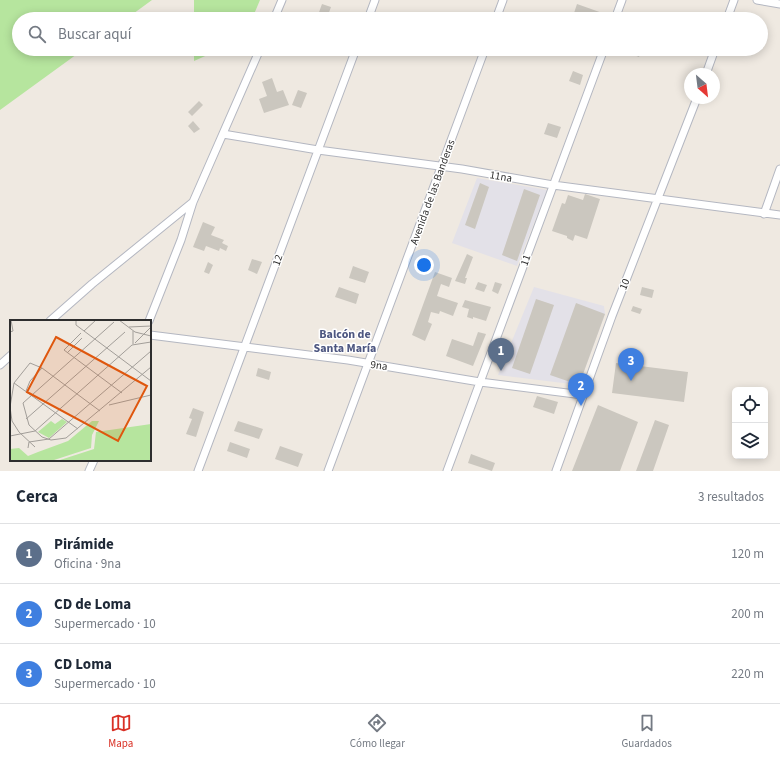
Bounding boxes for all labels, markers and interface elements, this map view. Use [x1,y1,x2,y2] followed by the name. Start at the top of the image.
[12,12,768,56] search box
[26,23,48,45] icon: search
[58,24,131,45] text: Buscar aquí
[684,68,720,104] north arrow
[406,137,459,247] street label: Avenida de las Banderas
[489,167,513,186] street label: 11na
[269,252,286,268] street label: 12
[517,252,534,268] street label: 11
[414,255,434,275] your location
[615,276,633,292] street label: 10
[10,320,151,461] inset map
[314,326,376,357] district label: Balcón de Santa María
[488,338,514,371] pin: 1
[618,348,644,381] pin: 3
[369,357,388,374] street label: 9na
[568,373,594,406] pin: 2
[732,387,768,459] map controls
[732,387,768,423] button: locate
[732,423,768,459] button: layers
[16,485,58,509] text: Cerca
[698,488,764,506] text: 3 resultados
[54,534,114,555] text: Pirámide
[26,545,32,563] text: 1
[731,545,764,563] text: 120 m
[54,555,121,573] text: Oficina · 9na
[54,594,131,615] text: CD de Loma
[26,605,32,623] text: 2
[731,605,764,623] text: 200 m
[54,615,156,633] text: Supermercado · 10
[54,654,112,675] text: CD Loma
[26,665,32,683] text: 3
[731,665,764,683] text: 220 m
[54,675,156,693] text: Supermercado · 10
[108,712,133,751] tab: Mapa
[350,712,405,751] tab: Cómo llegar
[621,712,672,751] tab: Guardados

